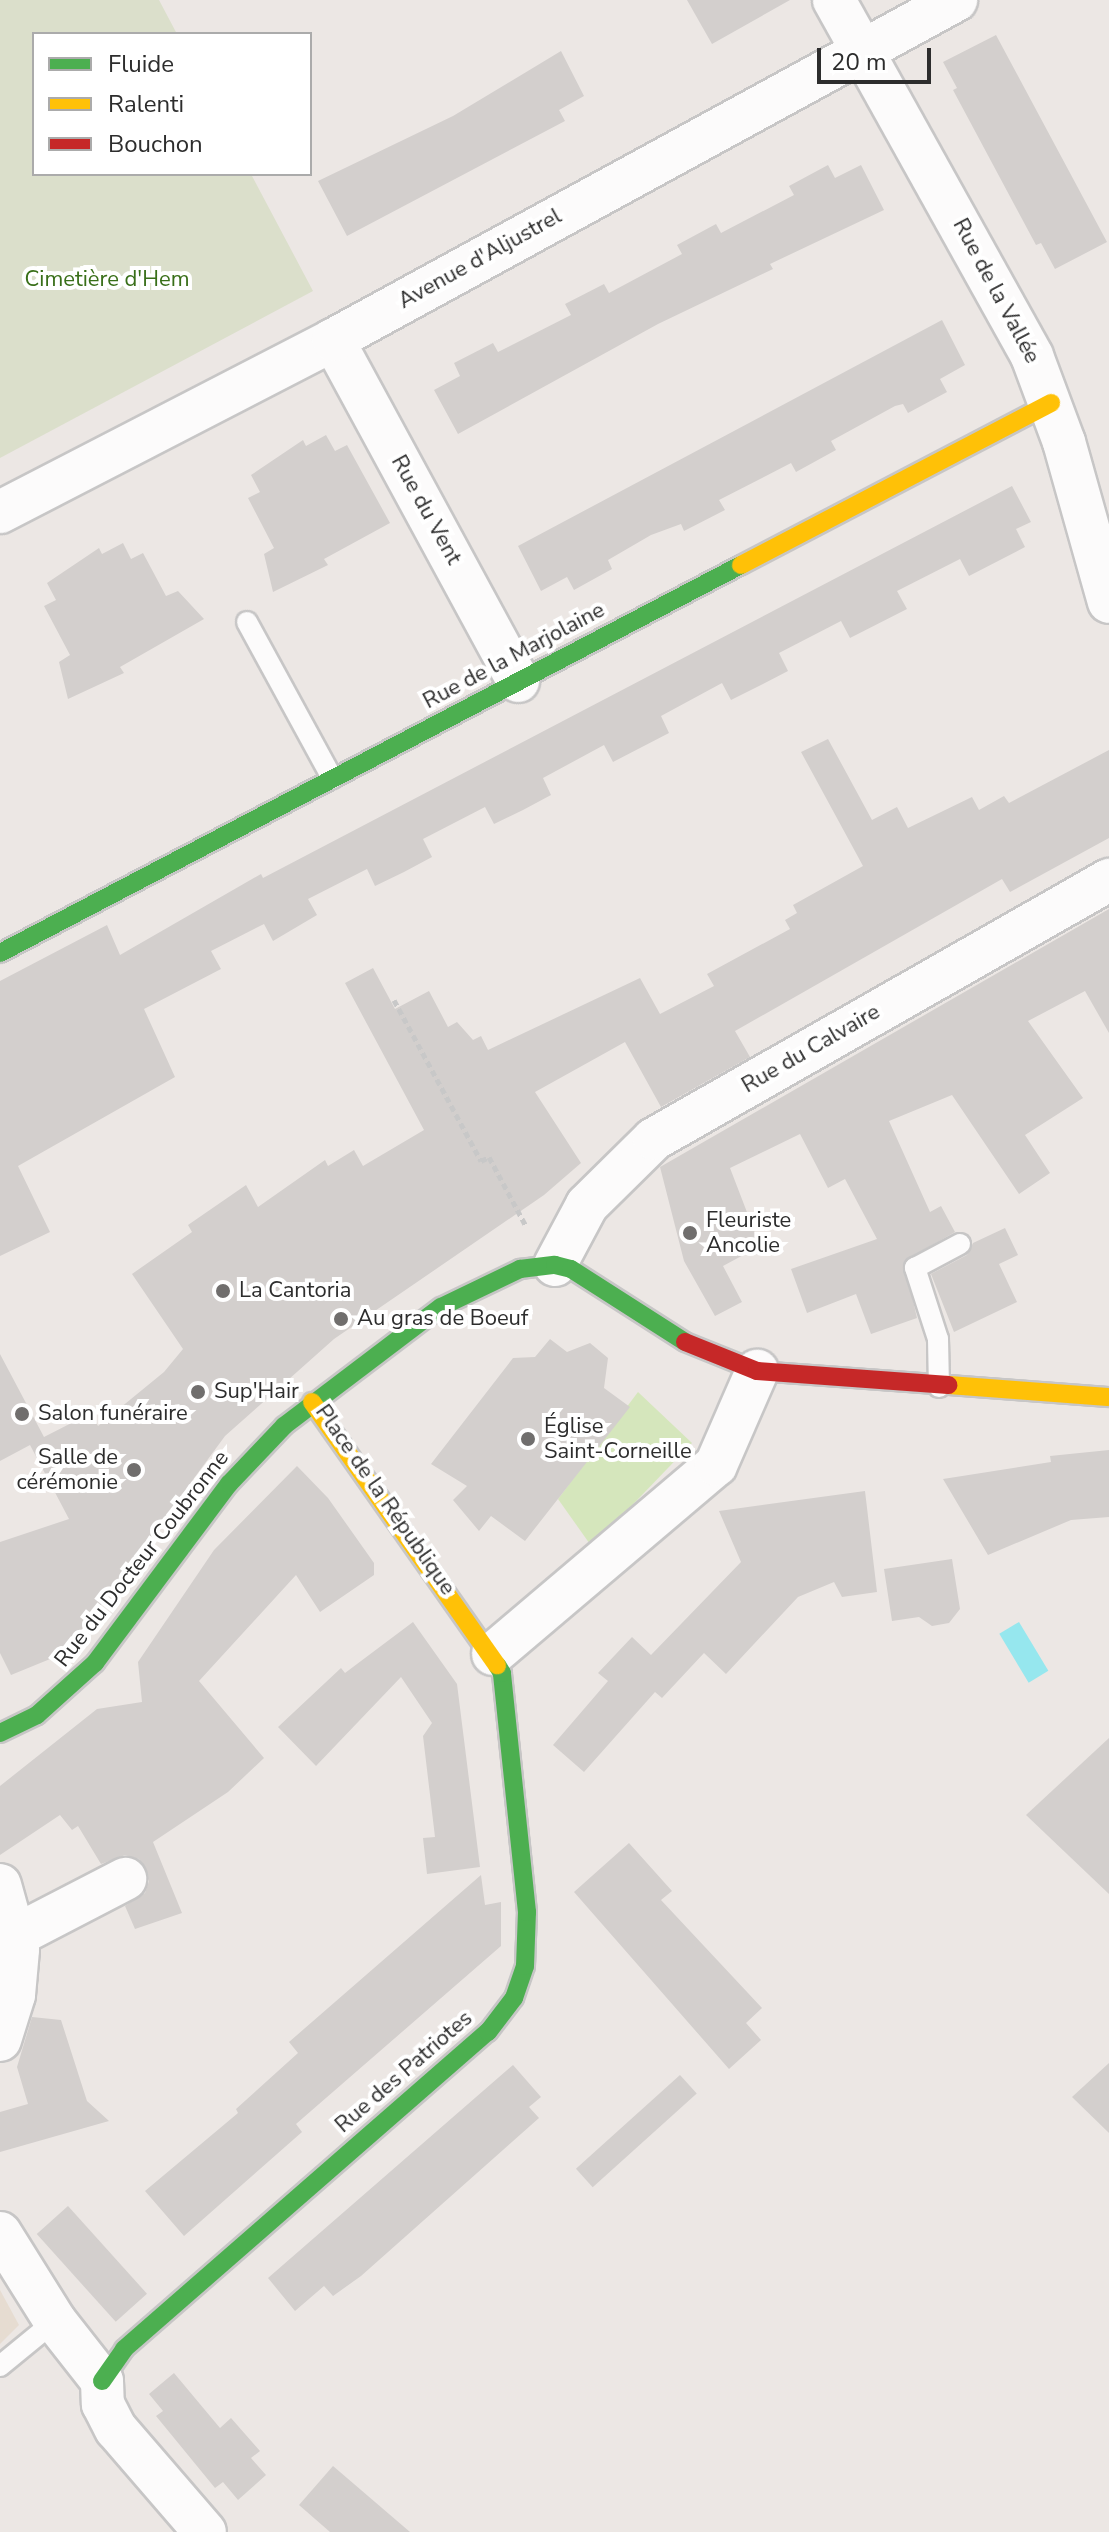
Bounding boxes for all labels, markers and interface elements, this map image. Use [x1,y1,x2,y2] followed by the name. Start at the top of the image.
[32,32,312,176] legend
[821,32,935,82] scale bar
[831,46,887,78] text: 20 m
[108,48,174,80] text: Fluide
[108,88,184,120] text: Ralenti
[108,128,203,160] text: Bouchon
[394,203,566,315] street label: Avenue d'Aljustrel
[947,214,1045,368] street label: Rue de la Vallée
[24,267,190,293] park label: Cimetière d'Hem
[385,451,467,569] street label: Rue du Vent
[419,597,609,715] street label: Rue de la Marjolaine
[737,999,885,1099] street label: Rue du Calvaire
[706,1207,791,1258] place label: Fleuriste Ancolie
[681,1224,699,1242] marker: Fleuriste Ancolie
[239,1278,351,1304] place label: La Cantoria
[214,1282,232,1300] marker: La Cantoria
[357,1306,528,1332] place label: Au gras de Boeuf
[332,1310,350,1328] marker: Au gras de Boeuf
[214,1379,299,1405] place label: Sup'Hair
[189,1383,207,1401] marker: Sup'Hair
[309,1400,461,1600] street label: Place de la République
[38,1401,188,1427] place label: Salon funéraire
[13,1405,31,1423] marker: Salon funéraire
[544,1413,692,1464] place label: Église Saint-Corneille
[519,1430,537,1448] marker: Église Saint-Corneille
[17,1444,118,1496] place label: Salle de cérémonie
[49,1446,235,1672] street label: Rue du Docteur Coubronne
[125,1461,143,1479] marker: Salle de cérémonie
[330,2005,478,2139] street label: Rue des Patriotes

